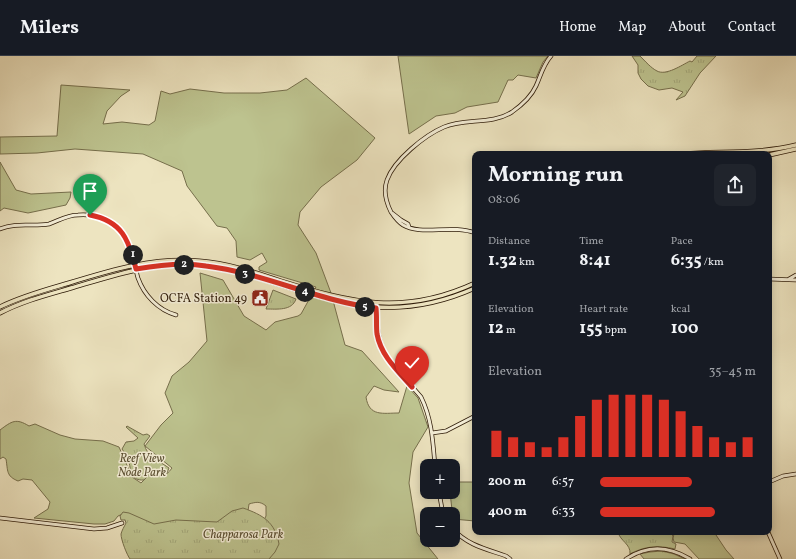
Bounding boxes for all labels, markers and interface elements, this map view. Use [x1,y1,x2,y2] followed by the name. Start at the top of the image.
[20,15,79,41] text: Milers
[559,18,596,37] text: Home
[618,18,646,37] text: Map
[668,18,706,37] text: About
[728,18,776,37] text: Contact
[488,160,623,191] text: Morning run
[714,164,756,206] button: share
[73,174,107,215] pin
[79,180,101,202] icon: arrive
[488,191,520,209] text: 08:06
[488,234,530,249] text: Distance
[579,234,603,249] text: Time
[671,234,693,249] text: Pace
[123,245,143,265] pin: 1
[131,247,135,262] text: 1
[488,249,517,272] text: 1.32
[579,249,611,272] text: 8:41
[671,249,702,272] text: 6:35
[174,255,194,275] pin: 2
[517,255,535,270] text: km
[702,255,724,270] text: /km
[181,257,187,272] text: 2
[235,264,255,284] pin: 3
[242,266,248,281] text: 3
[295,282,315,302] pin: 4
[302,284,308,299] text: 4
[250,288,270,308] public building icon: OCFA Station 49
[160,291,247,307] place label: OCFA Station 49
[355,297,375,317] pin: 5
[362,299,368,314] text: 5
[488,302,534,317] text: Elevation
[579,302,628,317] text: Heart rate
[671,302,690,317] text: kcal
[488,317,504,340] text: 12
[579,317,603,340] text: 155
[671,317,699,340] text: 100
[504,323,516,338] text: m
[603,323,627,338] text: bpm
[395,346,429,387] pin
[401,352,423,374] icon: check
[488,363,542,381] text: Elevation
[709,363,756,381] text: 35–45 m
[118,451,167,481] park label: Reef View Node Park
[420,459,460,547] map controls
[420,459,460,499] button: +
[488,473,526,491] text: 200 m
[552,473,574,491] text: 6:57
[488,503,527,521] text: 400 m
[552,503,575,521] text: 6:33
[420,507,460,547] button: −
[203,527,284,543] park label: Chapparosa Park

